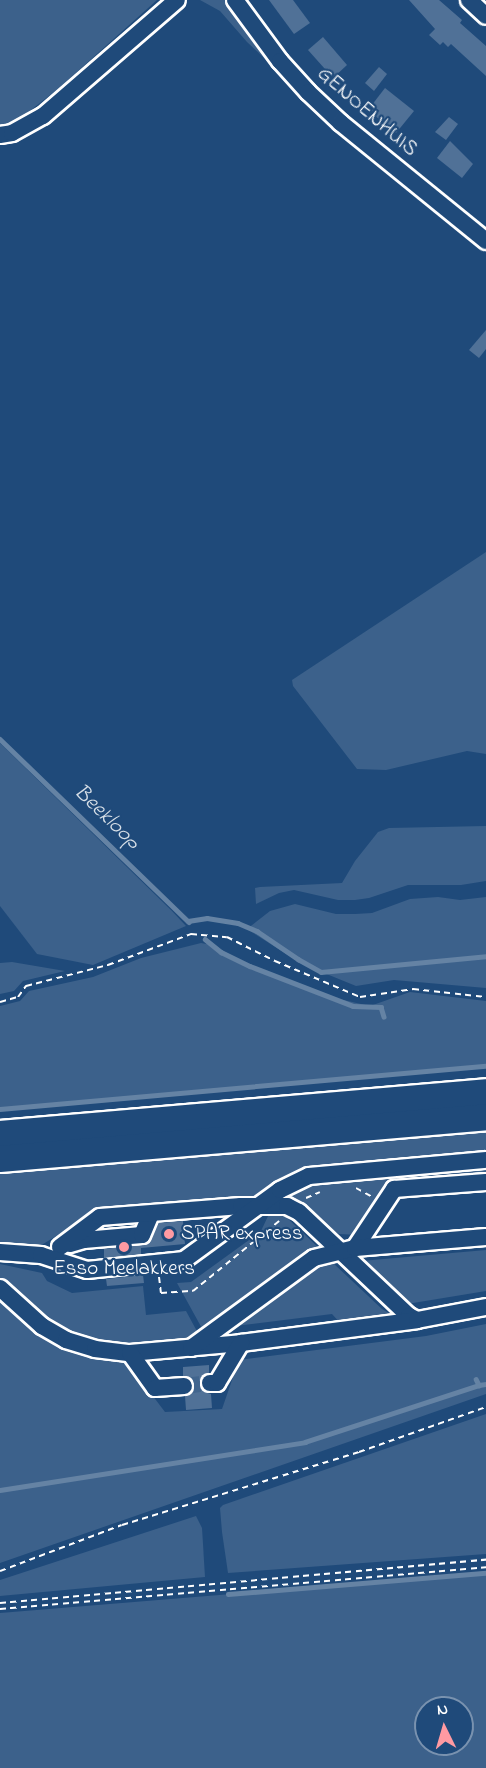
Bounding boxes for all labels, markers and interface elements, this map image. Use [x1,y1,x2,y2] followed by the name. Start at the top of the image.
[312,62,422,162] street label: GENOENHUIS
[67,780,145,856] water label: Beekloop
[181,1221,303,1247] place label: SPAR express
[162,1227,176,1241] marker: SPAR express
[117,1240,131,1254] marker: Esso Meelakkers
[53,1256,195,1282] place label: Esso Meelakkers
[414,1696,474,1756] north arrow
[436,1698,449,1722] text: N

